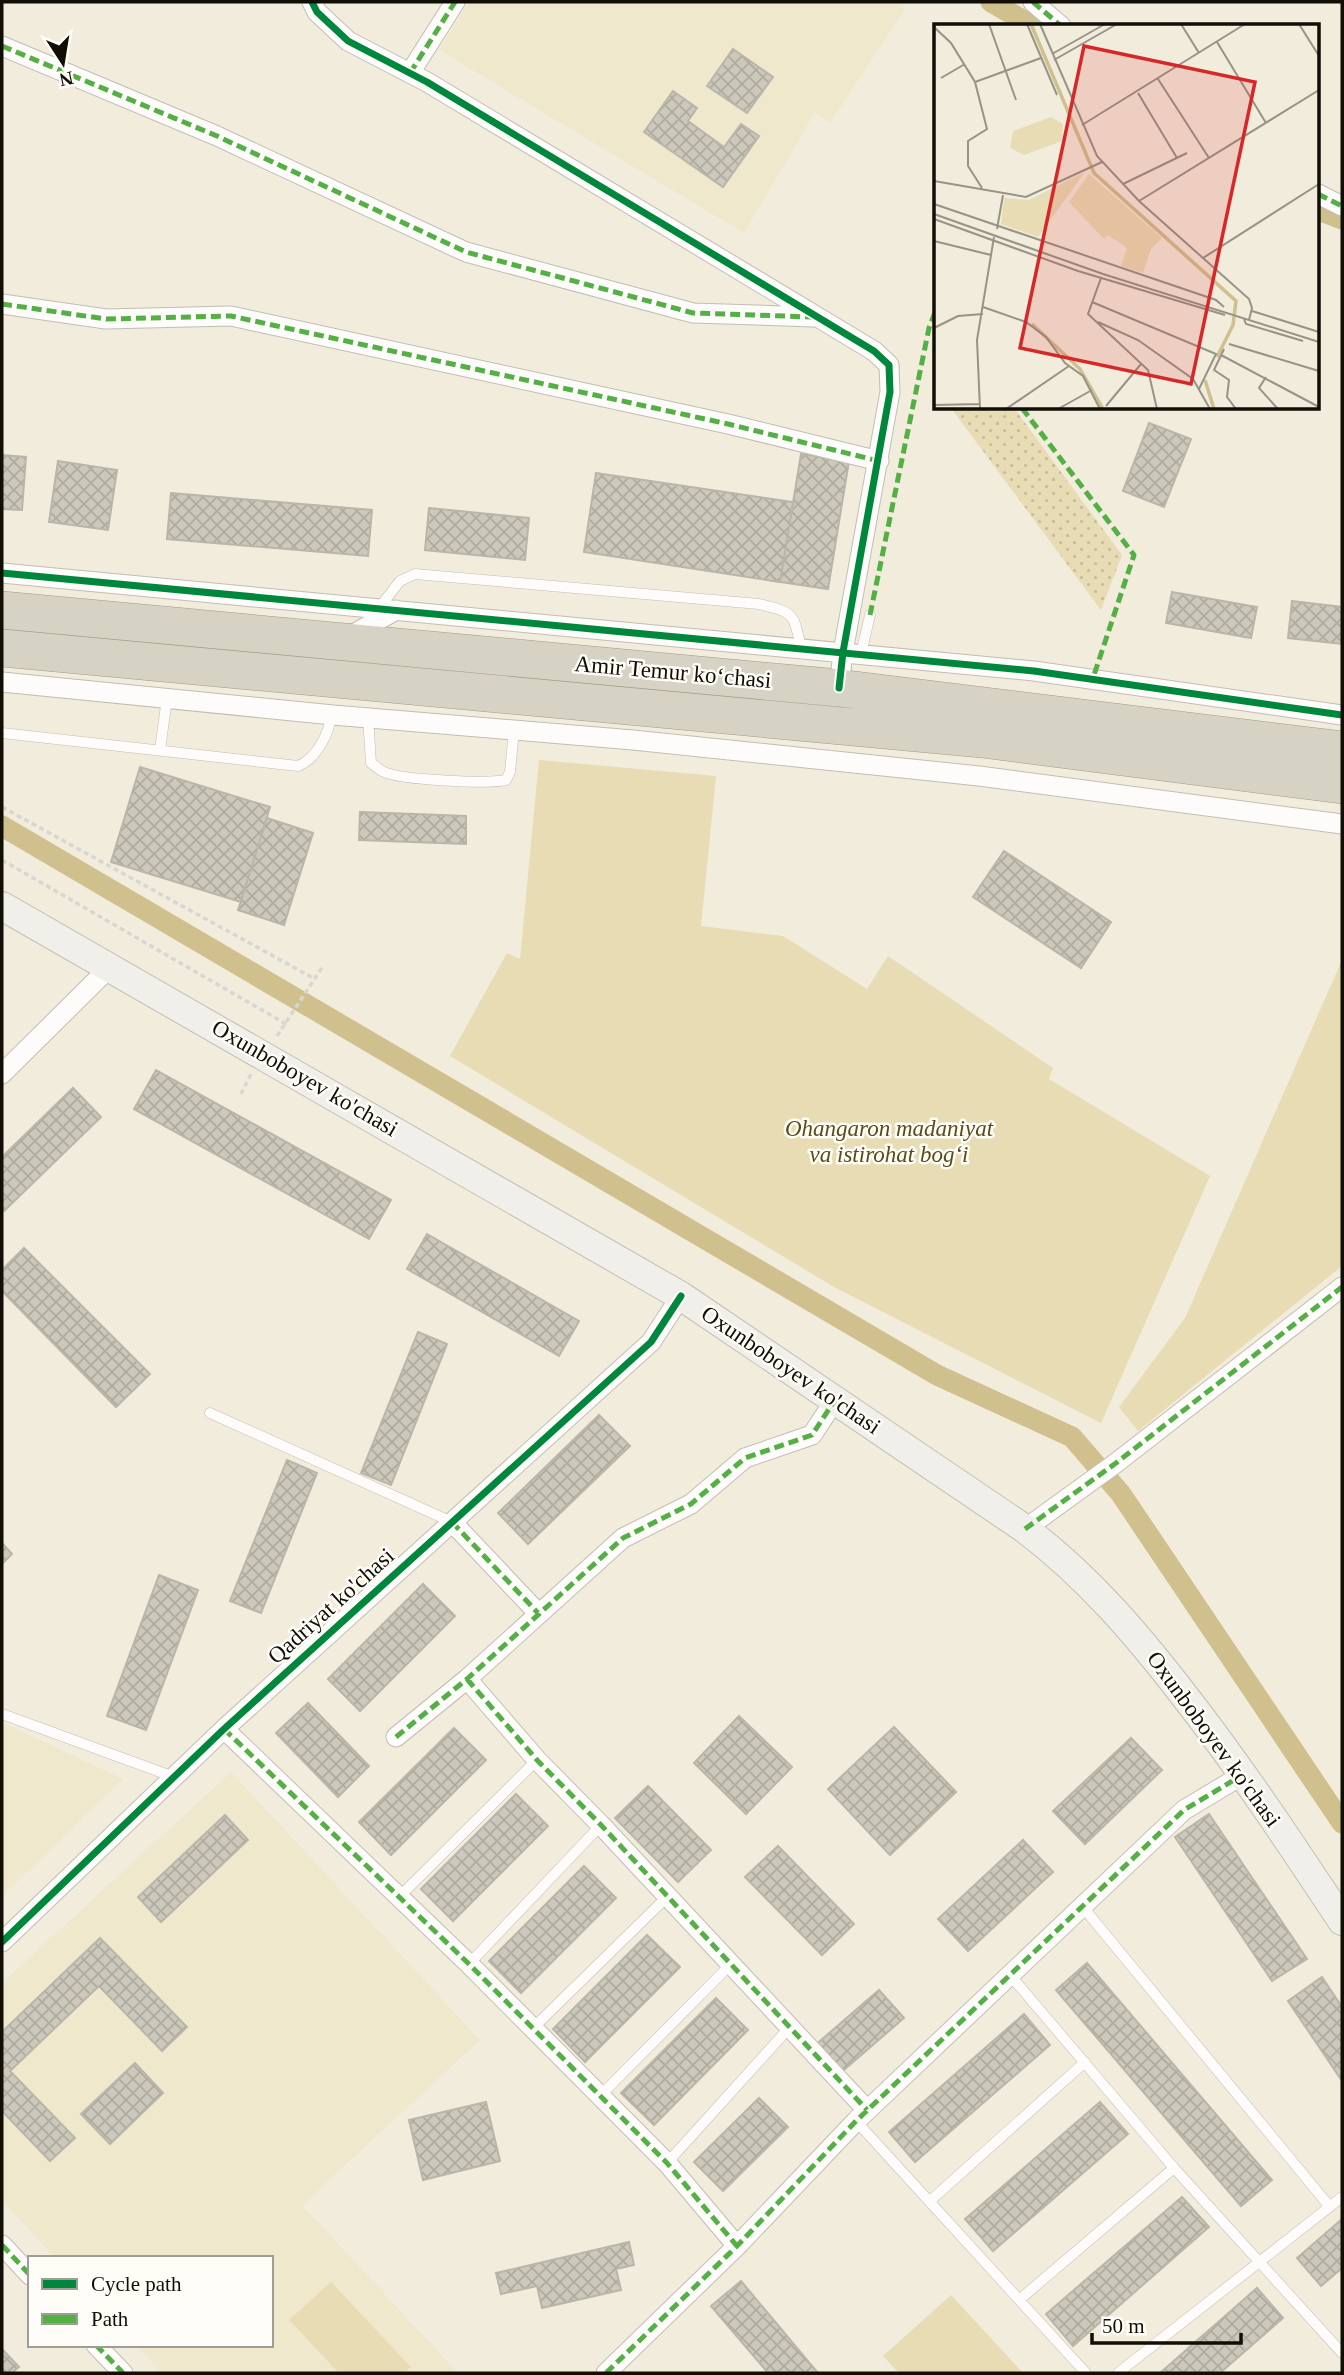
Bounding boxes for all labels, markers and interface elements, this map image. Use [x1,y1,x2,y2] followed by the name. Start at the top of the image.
[934,24,1320,410] inset map
[28,28,98,98] north arrow
[57,67,75,91] text: N
[574,651,772,693] street label: Amir Temur koʻchasi
[208,1015,402,1141] street label: Oxunboboyev ko'chasi
[785,1116,994,1167] park label: Ohangaron madaniyat va istirohat bogʻi
[697,1301,885,1439] street label: Oxunboboyev ko'chasi
[263,1543,399,1669] street label: Qadriyat ko'chasi
[1142,1647,1286,1831] street label: Oxunboboyev ko'chasi
[28,2256,273,2347] legend
[91,2272,182,2296] text: Cycle path
[1092,2302,1241,2346] scale bar
[91,2307,129,2331] text: Path
[1102,2314,1145,2338] text: 50 m

